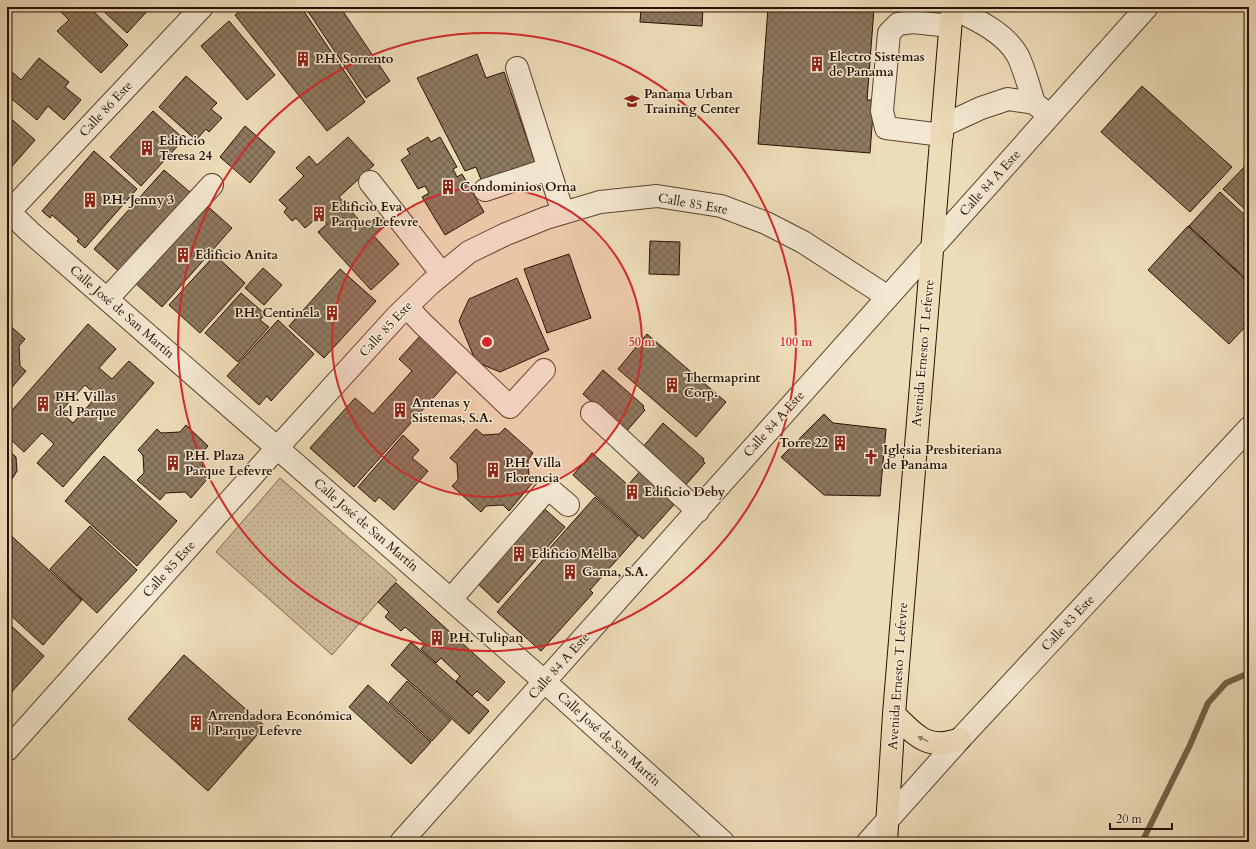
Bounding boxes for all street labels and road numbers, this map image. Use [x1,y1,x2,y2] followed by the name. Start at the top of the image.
[75,77,137,141] street label: Calle 86 Este
[955,146,1025,220] street label: Calle 84 A Este
[657,189,729,219] street label: Calle 85 Este
[66,261,179,363] street label: Calle José de San Martín
[908,279,938,427] street label: Avenida Ernesto T Lefevre
[355,297,417,361] street label: Calle 85 Este
[739,387,809,461] street label: Calle 84 A Este
[310,474,423,576] street label: Calle José de San Martín
[139,537,199,601] street label: Calle 85 Este
[1037,591,1099,655] street label: Calle 83 Este
[884,602,912,750] street label: Avenida Ernesto T Lefevre
[524,629,594,703] street label: Calle 84 A Este
[553,688,665,791] street label: Calle José de San Martín

